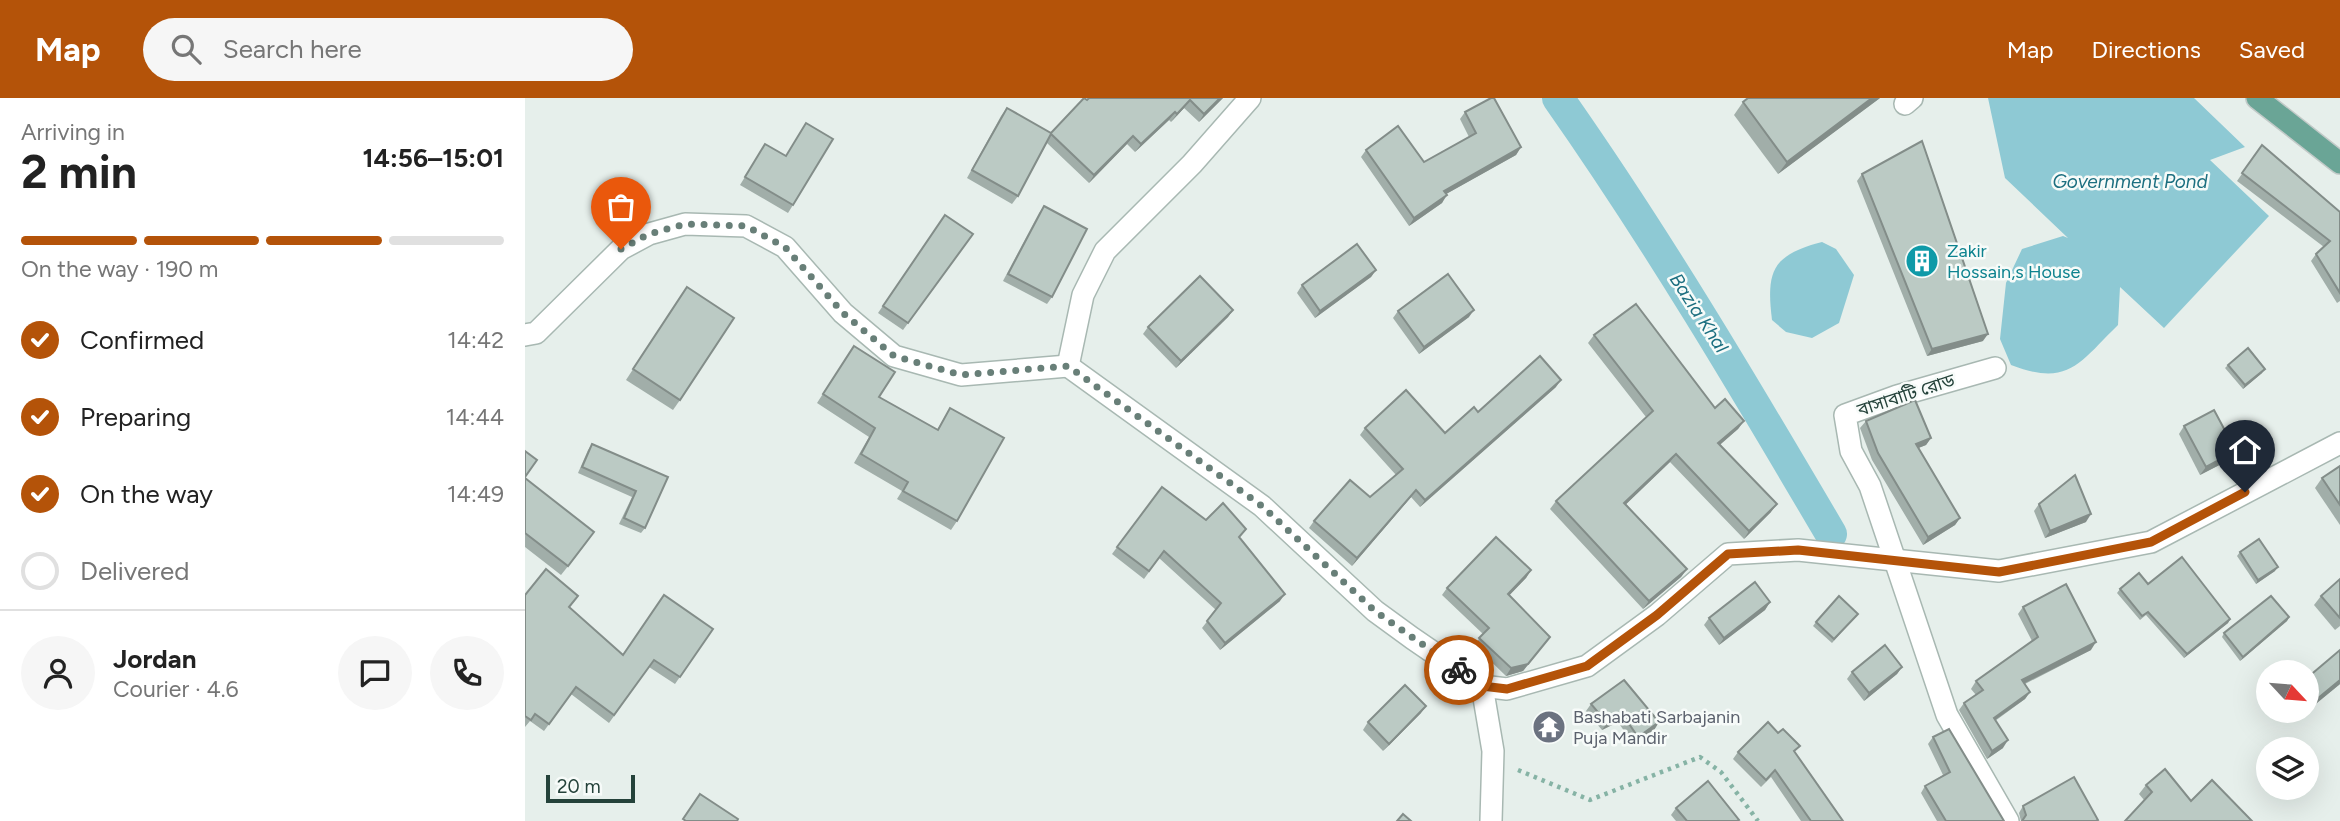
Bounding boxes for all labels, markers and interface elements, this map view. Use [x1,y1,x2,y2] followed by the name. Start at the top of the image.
[143,18,633,81] search box
[35,30,101,69] text: Map
[167,30,205,68] icon: search
[223,33,362,65] text: Search here
[2007,35,2053,64] text: Map
[2091,35,2201,64] text: Directions
[2239,35,2305,64] text: Saved
[21,118,125,146] text: Arriving in
[363,142,504,174] text: 14:56–15:01
[21,144,137,200] text: 2 min
[2052,170,2208,193] water label: Government Pond
[591,177,651,249] pin
[602,188,640,226] icon: bag
[1947,240,2080,283] place label: Zakir Hossain,s House
[1903,242,1941,280] building icon: Zakir Hossain,s House
[21,255,218,283] text: On the way · 190 m
[1665,269,1734,358] water label: Bazia Khal
[21,321,59,359] icon: check
[80,324,204,356] text: Confirmed
[447,326,504,354] text: 14:42
[1854,369,1958,421] street label: বাসাবাটি রোড
[21,398,59,436] icon: check
[80,401,191,433] text: Preparing
[446,403,504,431] text: 14:44
[2215,420,2275,492] pin
[2226,431,2264,469] icon: home
[21,475,59,513] icon: check
[80,478,213,510] text: On the way
[447,480,504,508] text: 14:49
[80,555,189,587] text: Delivered
[1424,635,1494,705] courier
[21,636,95,710] button: person
[338,636,412,710] button: chat
[430,636,504,710] button: phone
[113,643,196,675] text: Jordan
[1440,651,1478,689] icon: bike
[2256,660,2319,723] north arrow
[2256,660,2319,800] map controls
[113,675,239,703] text: Courier · 4.6
[1573,706,1740,749] place label: Bashabati Sarbajanin Puja Mandir
[1530,708,1568,746] temple icon: Bashabati Sarbajanin Puja Mandir
[2256,737,2319,800] button: layers
[546,772,635,804] scale bar
[557,775,601,798] text: 20 m

